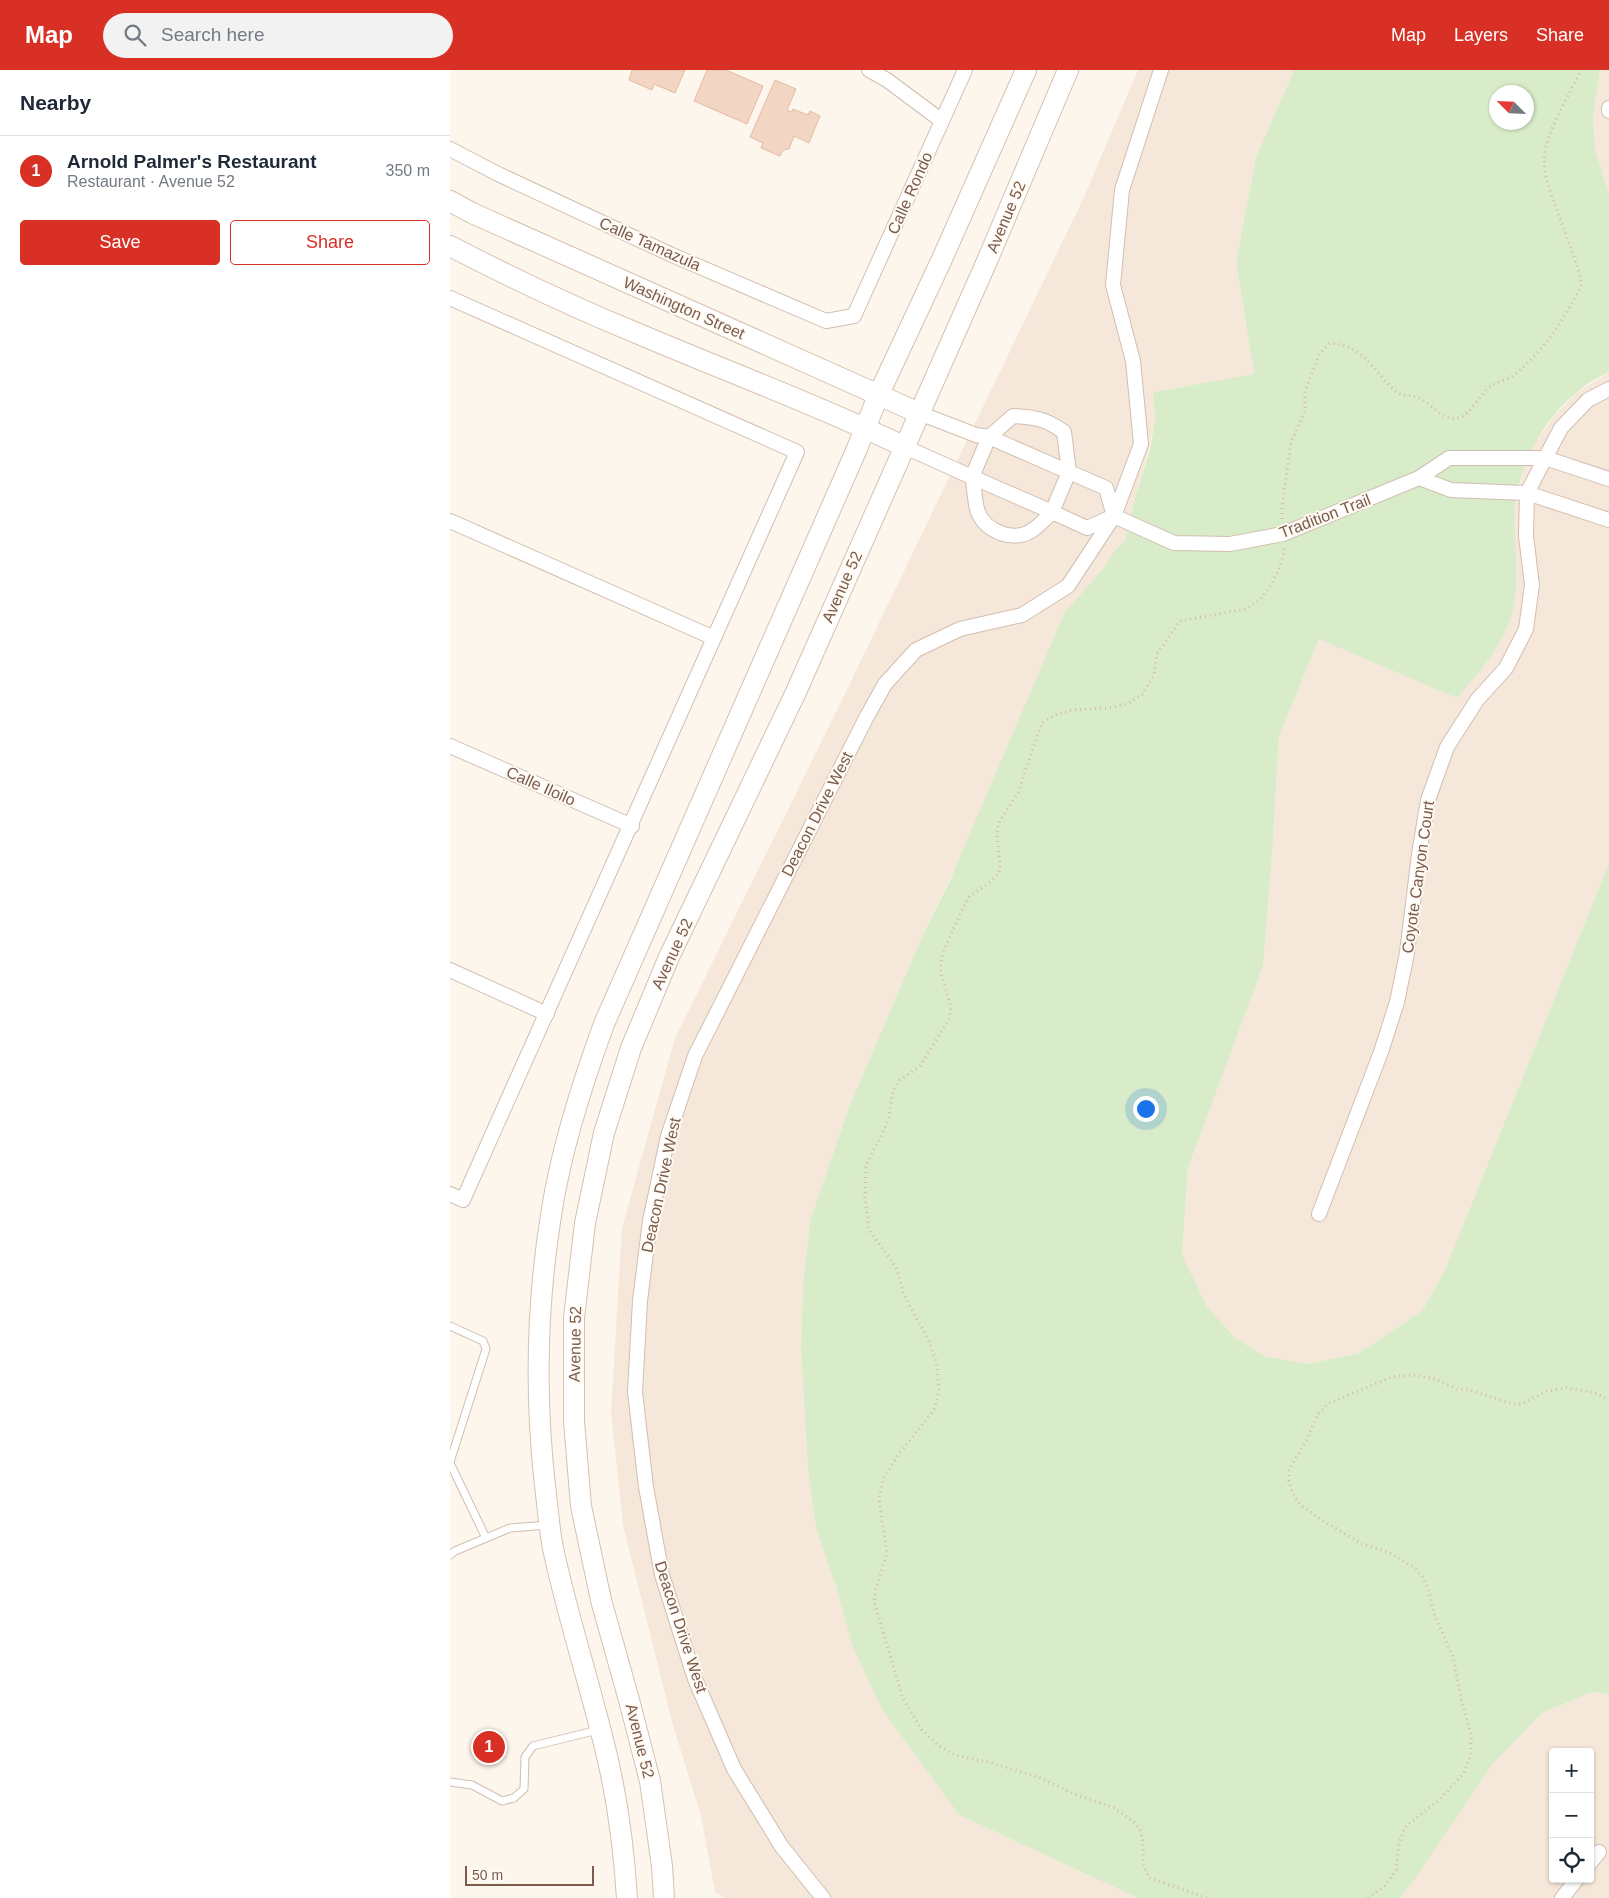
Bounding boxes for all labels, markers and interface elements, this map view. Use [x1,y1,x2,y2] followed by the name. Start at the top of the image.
[103,13,453,58] search box
[25,21,73,48] text: Map
[121,21,149,49] icon: search
[161,24,265,45] text: Search here
[1391,25,1426,45] text: Map
[1454,25,1508,45] text: Layers
[1536,25,1584,45] text: Share
[1489,85,1534,130] north arrow
[20,91,91,114] text: Nearby
[884,149,936,237] street label: Calle Rondo
[67,151,316,172] text: Arnold Palmer's Restaurant
[32,162,40,179] text: 1
[386,162,430,179] text: 350 m
[67,173,235,190] text: Restaurant · Avenue 52
[983,179,1029,255] street label: Avenue 52
[597,214,703,274] street label: Calle Tamazula
[20,220,220,265] button: Save
[230,220,430,265] button: Share
[621,274,748,343] street label: Washington Street
[1277,491,1373,541] street label: Tradition Trail
[819,549,865,625] street label: Avenue 52
[778,748,856,879] street label: Deacon Drive West
[504,763,578,809] street label: Calle Iloilo
[1399,799,1437,954] street label: Coyote Canyon Court
[648,916,696,992] street label: Avenue 52
[1133,1096,1159,1122] your location
[638,1115,684,1254] street label: Deacon Drive West
[566,1306,584,1382] street label: Avenue 52
[652,1559,711,1696] street label: Deacon Drive West
[623,1702,657,1780] street label: Avenue 52
[473,1728,505,1766] pin: 1
[1549,1748,1594,1883] map controls
[1549,1748,1594,1793] button: +
[1549,1793,1594,1838] button: −
[1549,1838,1594,1883] button: locate
[465,1863,594,1886] scale bar
[472,1867,503,1883] text: 50 m

